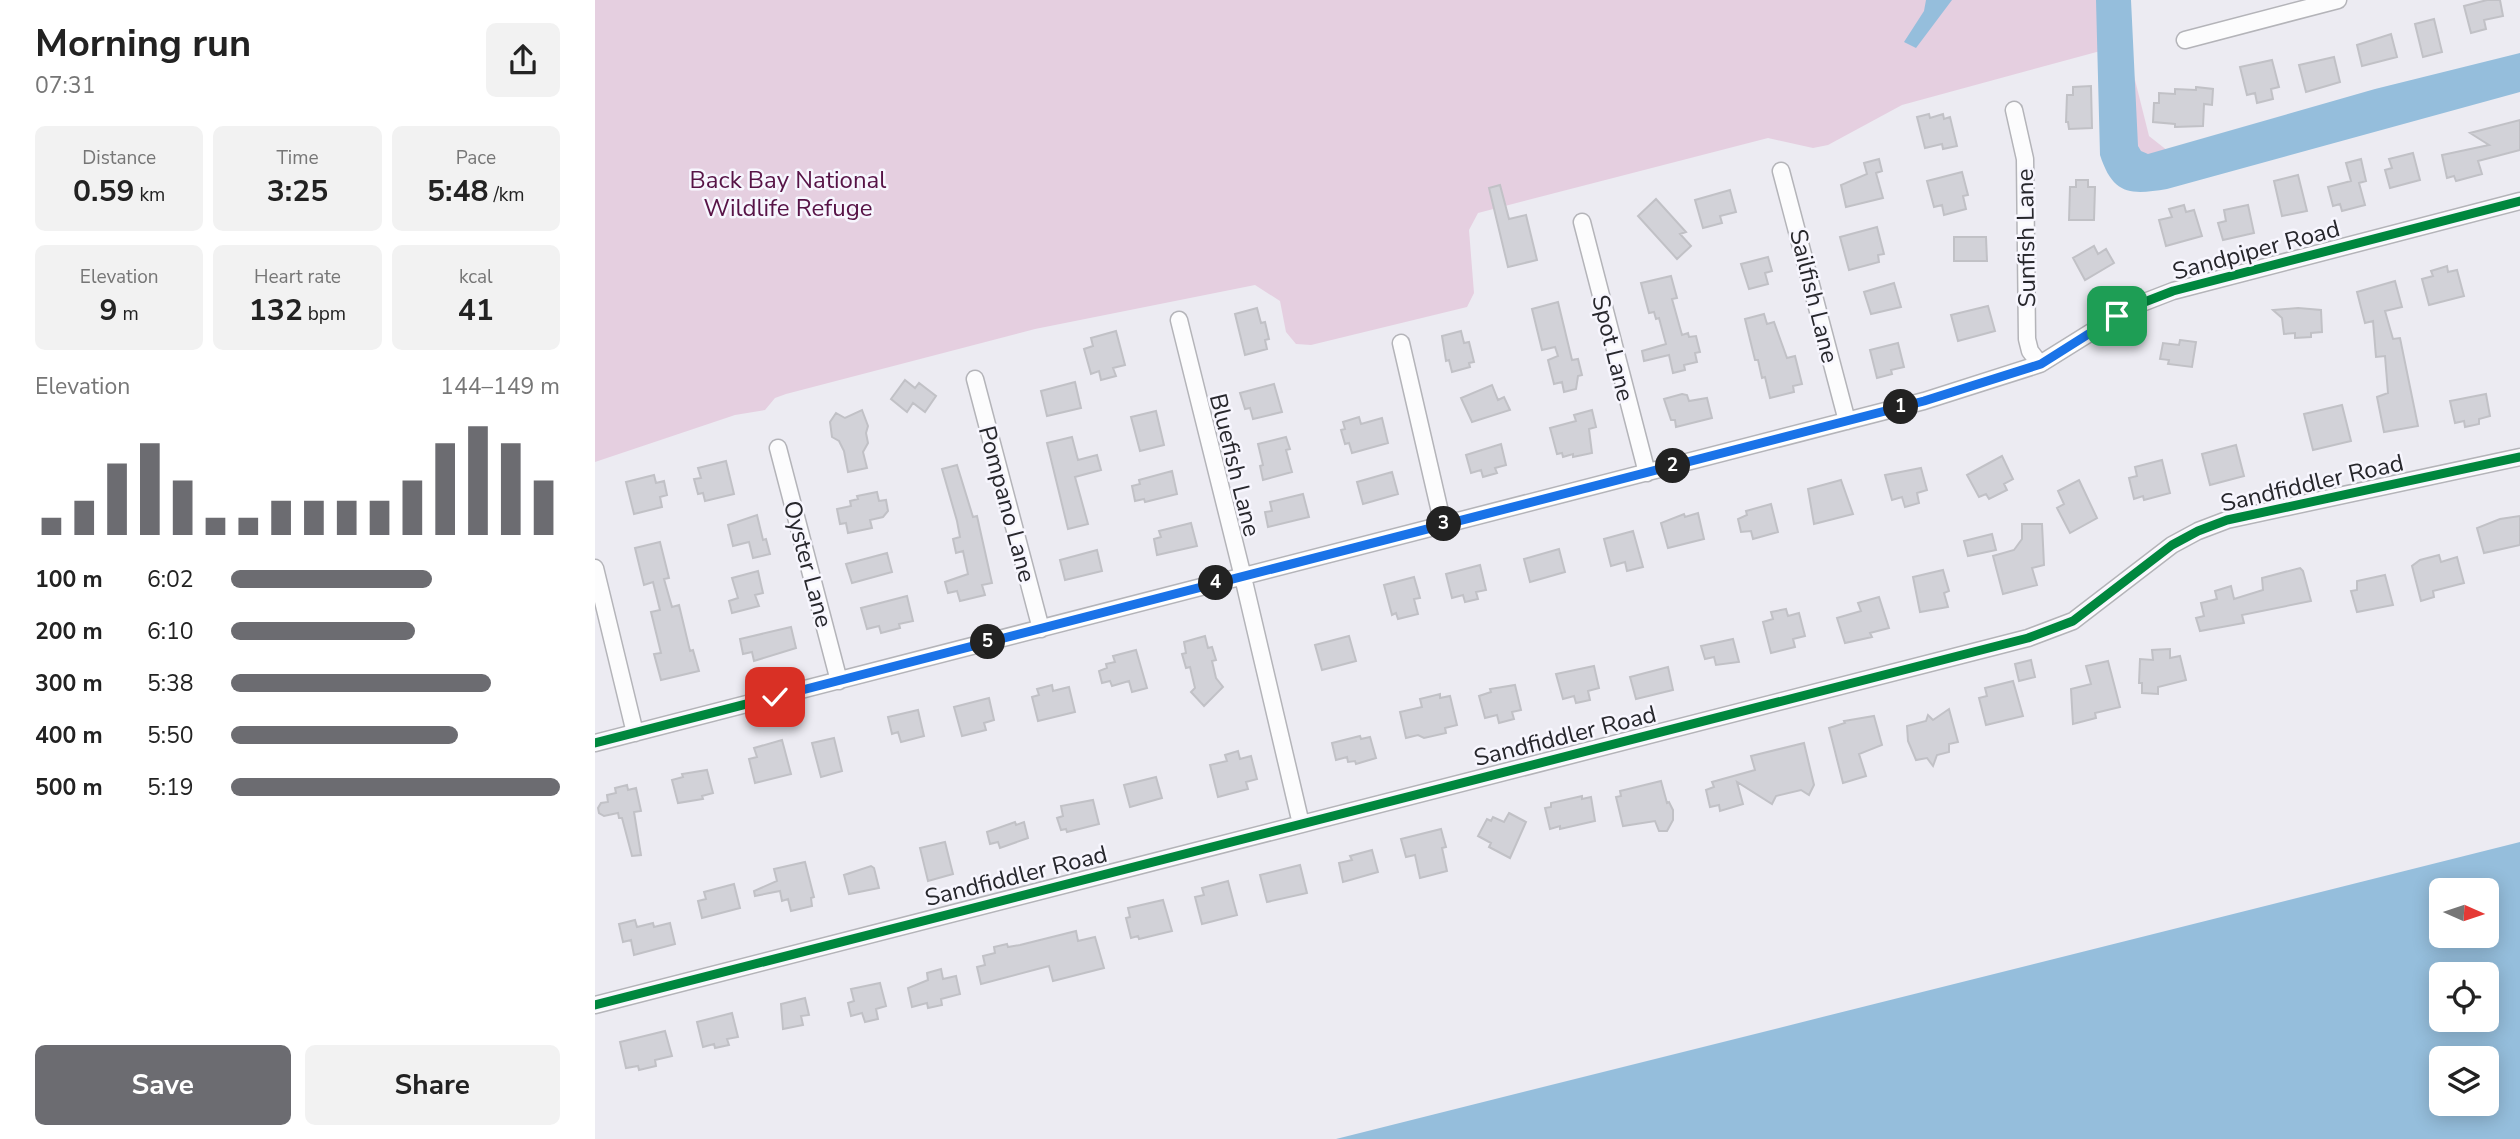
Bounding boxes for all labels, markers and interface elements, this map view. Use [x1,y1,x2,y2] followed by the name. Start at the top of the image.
[35,18,251,69] text: Morning run
[486,23,560,97] button: share
[35,70,95,101] text: 07:31
[82,145,156,171] text: Distance
[276,145,319,171] text: Time
[456,145,496,171] text: Pace
[690,164,886,224] park label: Back Bay National Wildlife Refuge
[2009,168,2043,308] street label: Sunfish Lane
[73,171,135,212] text: 0.59
[267,171,328,212] text: 3:25
[427,171,489,212] text: 5:48
[135,182,165,208] text: km
[489,182,525,208] text: /km
[2169,212,2343,288] street label: Sandpiper Road
[1782,226,1846,366] street label: Sailfish Lane
[80,264,159,290] text: Elevation
[254,264,341,290] text: Heart rate
[459,264,493,290] text: kcal
[2087,286,2147,346] pin
[100,290,118,331] text: 9
[249,290,303,331] text: 132
[458,290,494,331] text: 41
[1584,291,1642,405] street label: Spot Lane
[2098,297,2136,335] icon: arrive
[118,301,139,327] text: m
[303,301,346,327] text: bpm
[35,371,130,402] text: Elevation
[440,371,560,402] text: 144–149 m
[1202,390,1268,540] street label: Bluefish Lane
[1883,390,1919,424] pin: 1
[1895,393,1906,419] text: 1
[971,422,1043,586] street label: Pompano Lane
[2217,446,2407,520] street label: Sandfiddler Road
[1655,448,1691,484] pin: 2
[1667,452,1678,478] text: 2
[776,497,840,631] street label: Oyster Lane
[1427,506,1461,542] pin: 3
[1438,510,1449,536] text: 3
[35,564,103,595] text: 100 m
[147,564,194,595] text: 6:02
[1199,566,1233,600] pin: 4
[1210,569,1221,595] text: 4
[35,616,103,647] text: 200 m
[147,616,194,647] text: 6:10
[971,624,1005,660] pin: 5
[982,628,993,654] text: 5
[745,667,805,727] pin
[35,668,103,699] text: 300 m
[147,668,194,699] text: 5:38
[756,678,794,716] icon: check
[1470,698,1660,774] street label: Sandfiddler Road
[35,720,103,751] text: 400 m
[147,720,194,751] text: 5:50
[35,772,103,803] text: 500 m
[147,772,194,803] text: 5:19
[921,838,1111,914] street label: Sandfiddler Road
[2429,878,2499,948] north arrow
[2429,878,2499,1116] map controls
[2429,962,2499,1032] button: locate
[35,1045,291,1125] button: Save
[305,1045,560,1125] button: Share
[2429,1046,2499,1116] button: layers

